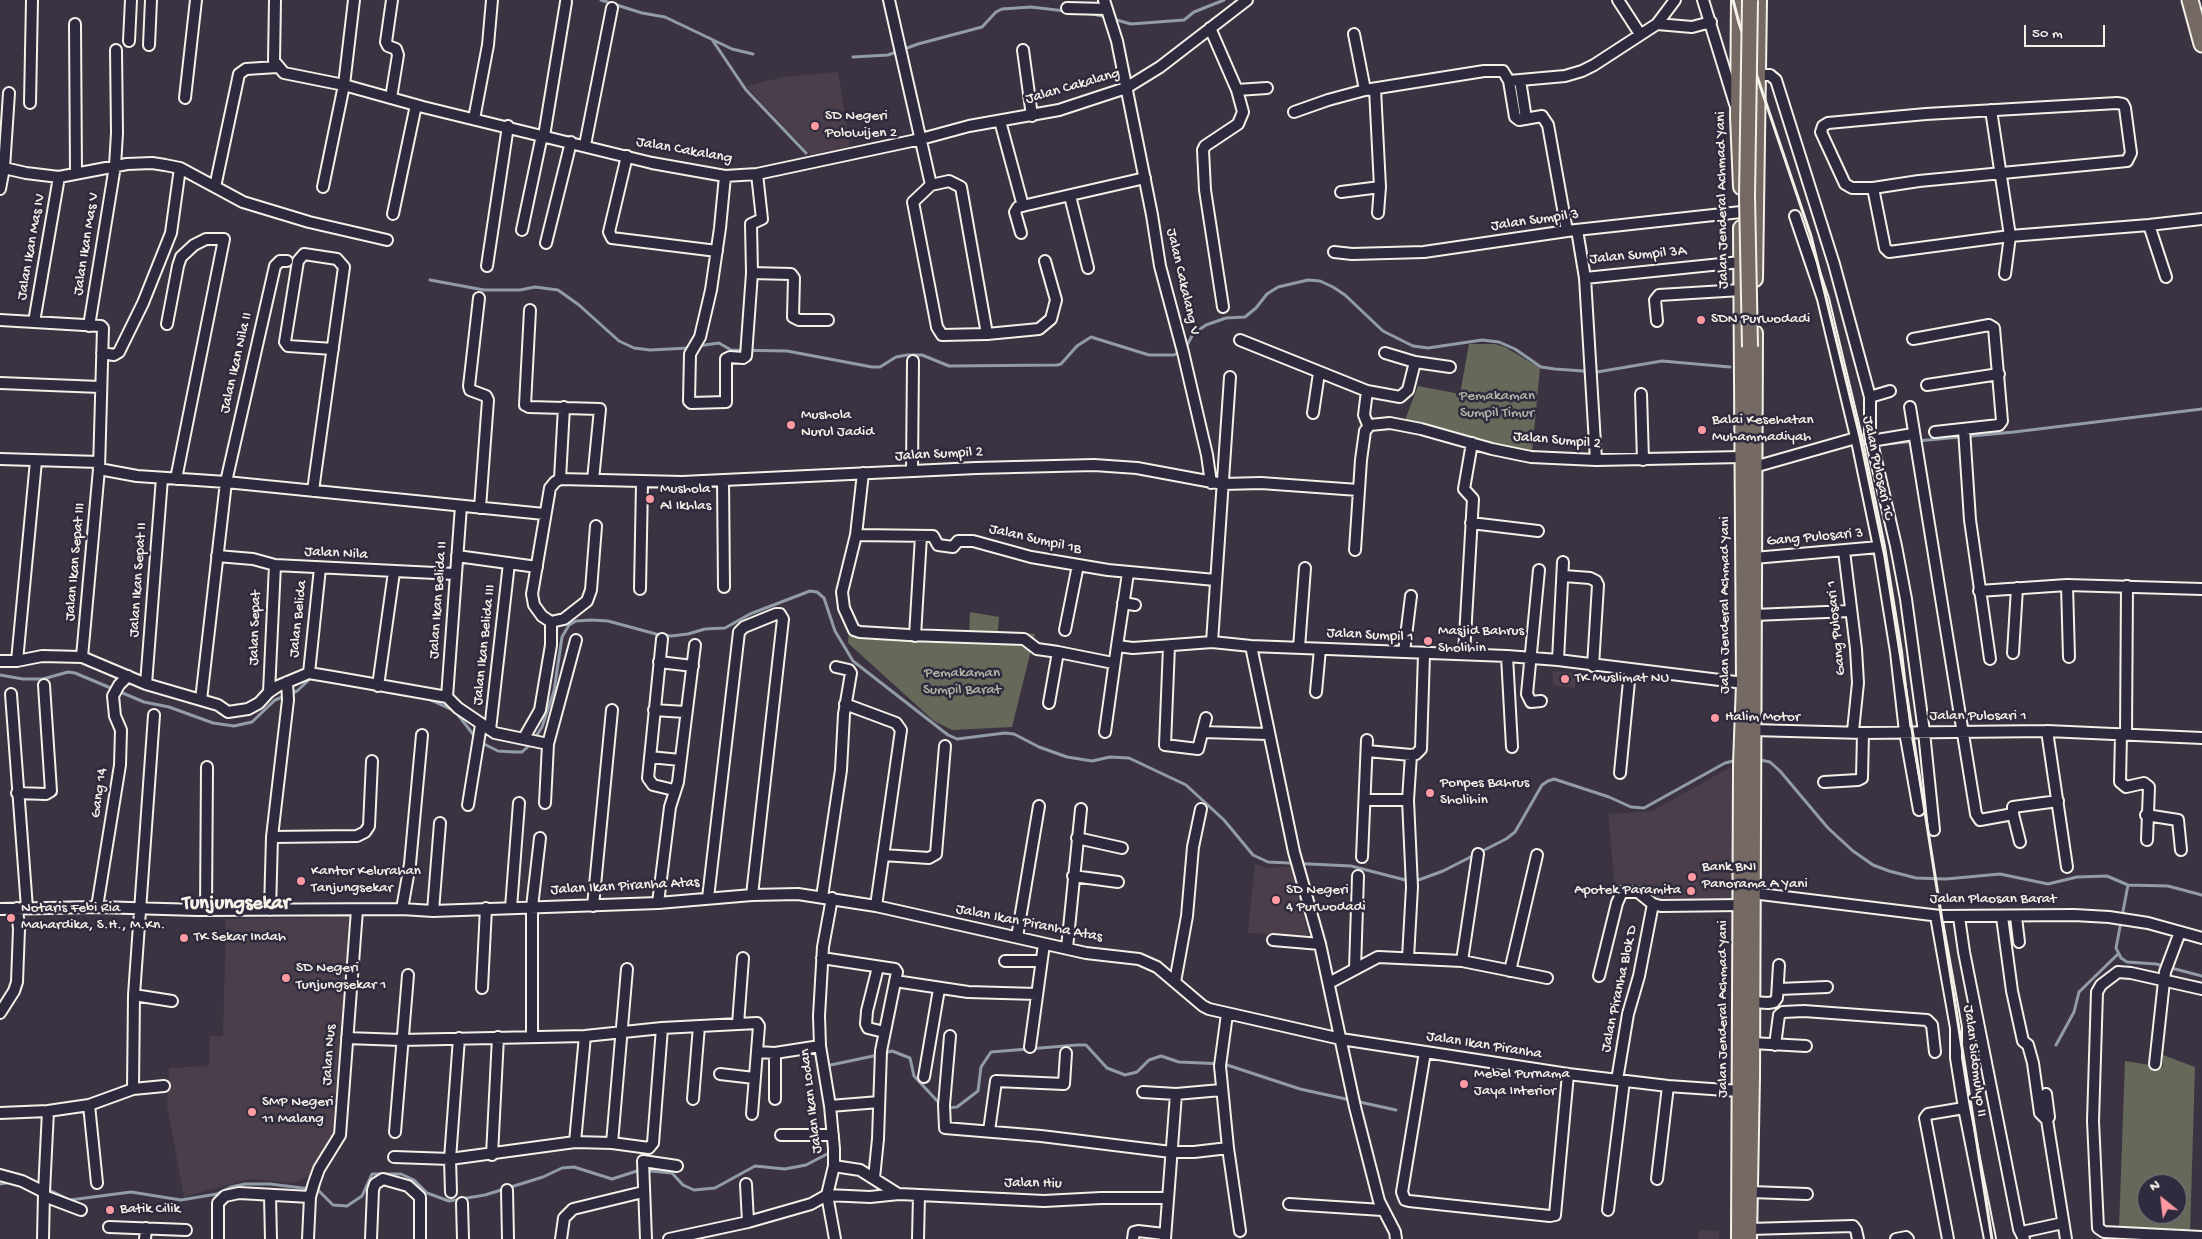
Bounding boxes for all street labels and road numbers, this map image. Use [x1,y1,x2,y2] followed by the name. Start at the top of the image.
[1024,65,1122,109] street label: Jalan Cakalang
[1712,111,1734,289] street label: Jalan Jenderal Achmad Yani
[635,134,733,168] street label: Jalan Cakalang
[70,191,104,297] street label: Jalan Ikan Mas V
[14,192,50,302] street label: Jalan Ikan Mas IV
[1490,206,1580,236] street label: Jalan Sumpil 3
[1161,227,1203,337] street label: Jalan Cakalang V
[1589,243,1687,269] street label: Jalan Sumpil 3A
[217,311,257,415] street label: Jalan Ikan Nila II
[1857,415,1897,521] street label: Jalan Pulosari 1C
[1512,428,1602,454] street label: Jalan Sumpil 2
[895,444,983,466] street label: Jalan Sumpil 2
[62,502,90,622] street label: Jalan Ikan Sepat III
[1717,516,1735,694] street label: Jalan Jenderal Achmad Yani
[987,521,1083,559] street label: Jalan Sumpil 1B
[126,522,152,638] street label: Jalan Ikan Sepat II
[1766,525,1864,551] street label: Gang Pulosari 3
[426,541,452,659] street label: Jalan Ikan Belida II
[304,543,368,565] street label: Jalan Nila
[286,579,312,659] street label: Jalan Belida
[1823,580,1851,676] street label: Gang Pulosari 1
[470,584,500,706] street label: Jalan Ikan Belida III
[246,590,266,666] street label: Jalan Sepat
[1326,625,1414,647] street label: Jalan Sumpil 1
[1929,708,2027,726] street label: Jalan Pulosari 1
[88,767,112,819] street label: Gang 14
[550,874,700,900] street label: Jalan Ikan Piranha Atas
[1930,891,2056,909] street label: Jalan Plaosan Barat
[954,901,1104,947] street label: Jalan Ikan Piranha Atas
[1715,920,1733,1098] street label: Jalan Jenderal Achmad Yani
[1598,924,1642,1054] street label: Jalan Piranha Blok D
[1958,1004,1990,1118] street label: Jalan Sidomulyo II
[319,1024,341,1086] street label: Jalan Nus
[1425,1028,1543,1064] street label: Jalan Ikan Piranha
[797,1048,827,1154] street label: Jalan Ikan Lodan
[1004,1175,1062,1193] street label: Jalan Hiu

